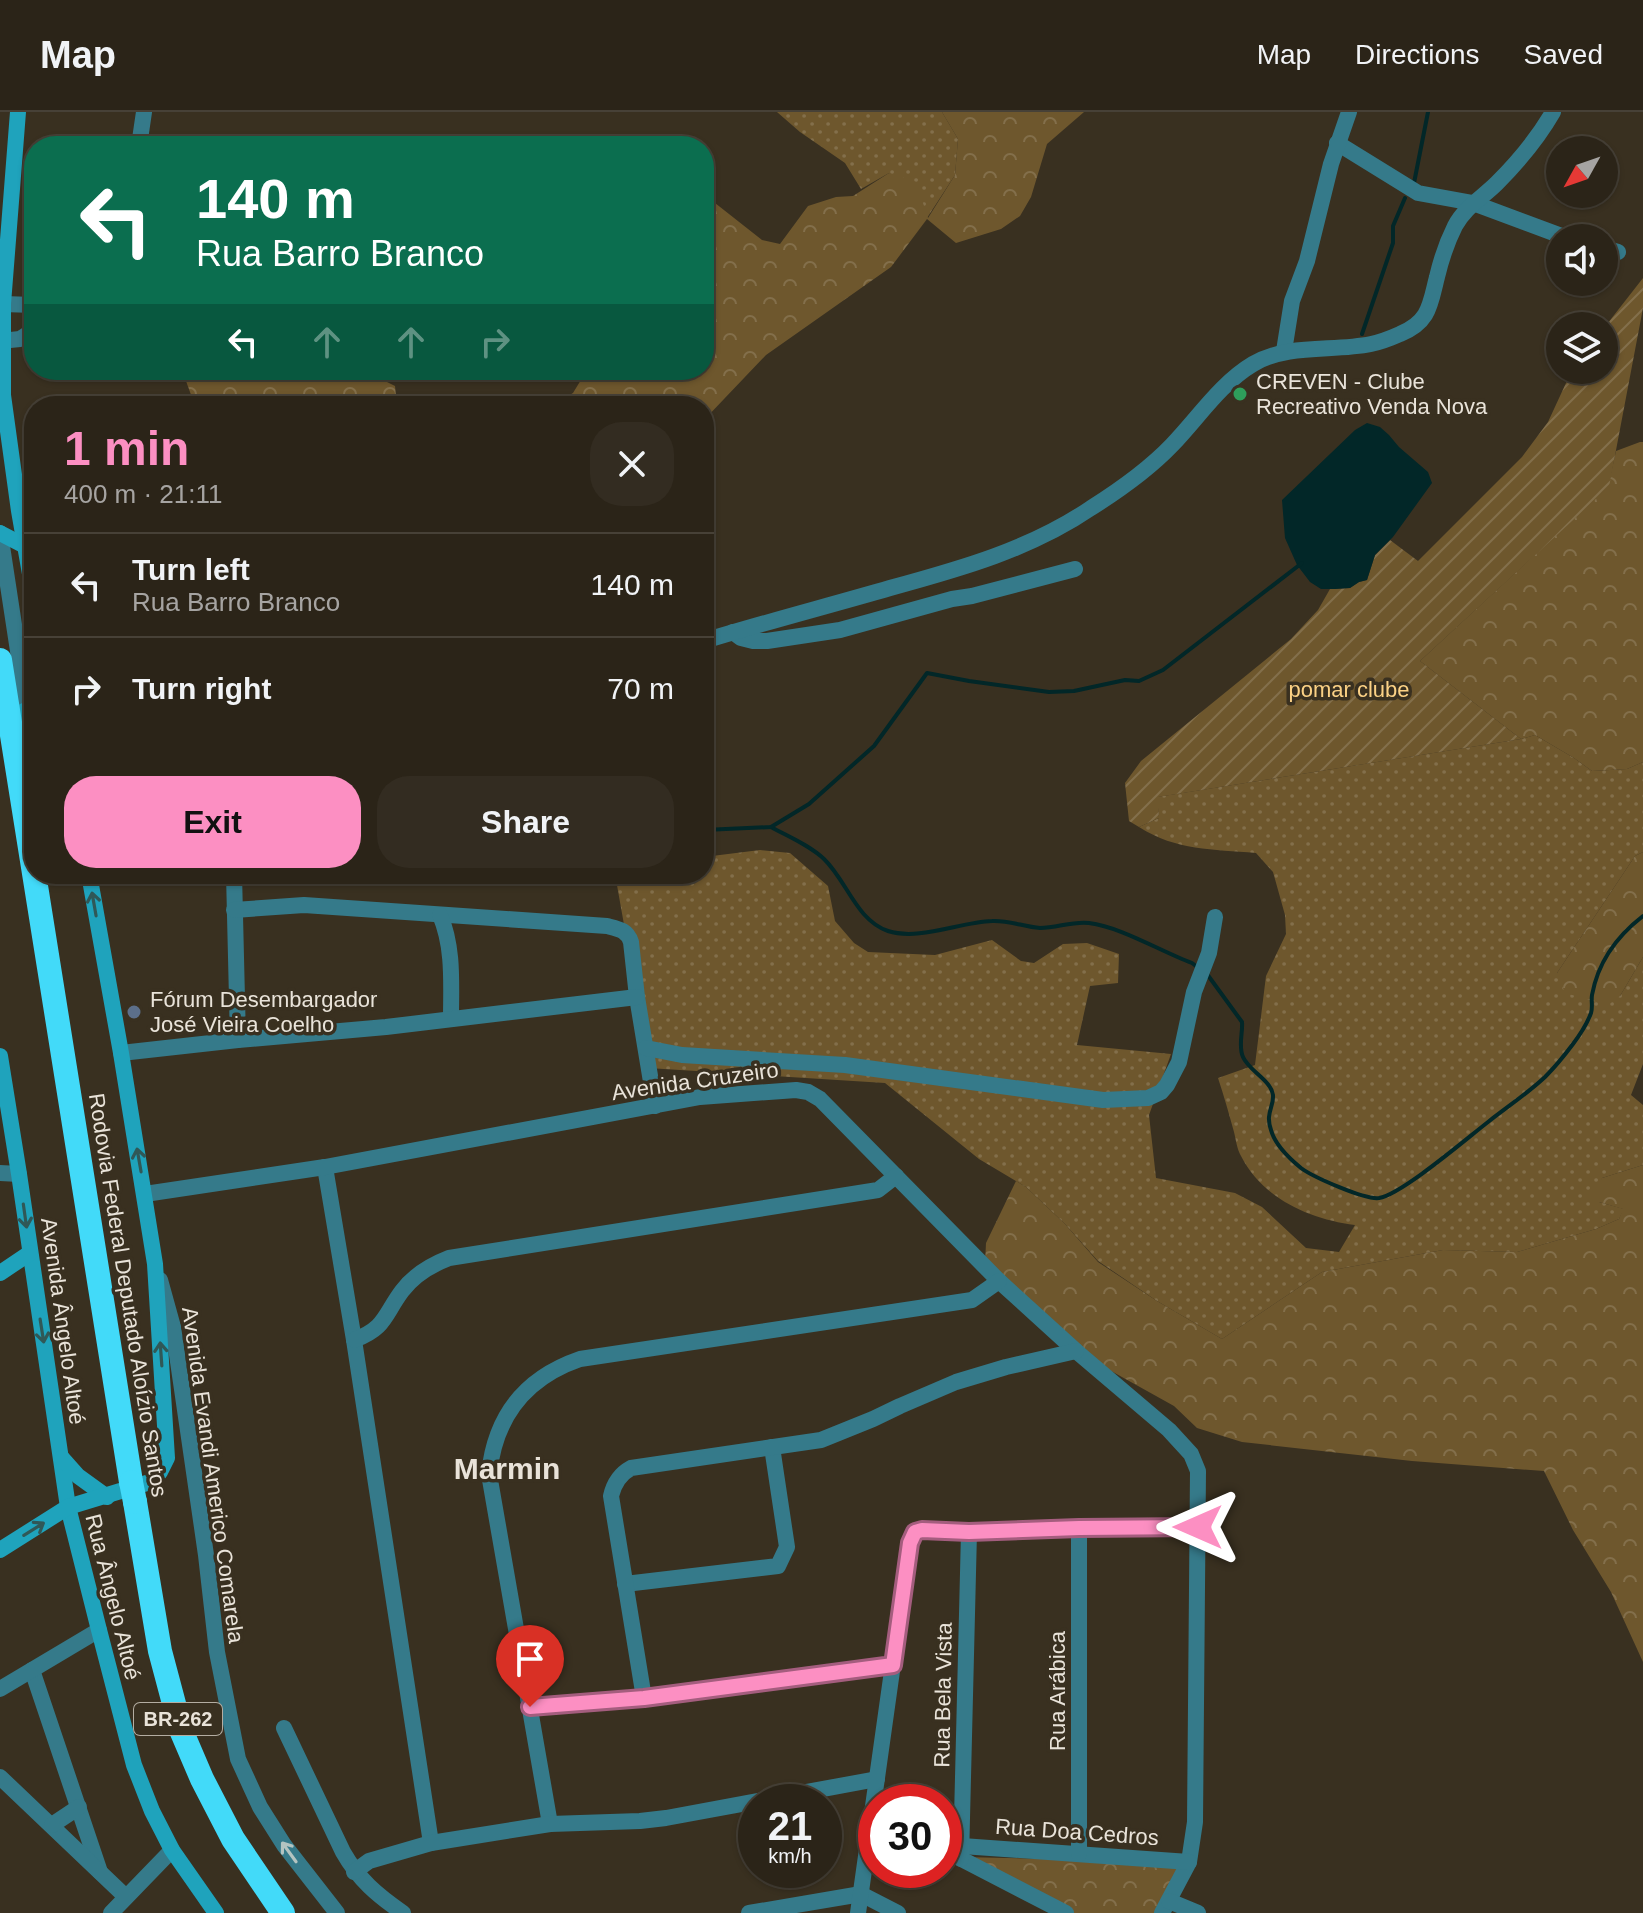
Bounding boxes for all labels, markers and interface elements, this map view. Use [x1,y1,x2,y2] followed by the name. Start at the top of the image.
[40,34,116,76] text: Map
[1257,39,1311,70] text: Map
[1355,39,1480,70] text: Directions
[1524,39,1603,70] text: Saved
[1546,136,1618,208] north arrow
[1546,136,1618,384] map controls
[196,167,355,230] text: 140 m
[64,168,168,272] icon: left
[1546,224,1618,296] button: sound
[196,233,484,274] text: Rua Barro Branco
[1546,312,1618,384] button: layers
[221,320,265,364] icon: left
[305,320,349,364] icon: ahead
[389,320,433,364] icon: ahead
[473,320,517,364] icon: right
[1256,369,1488,419] place label: CREVEN - Clube Recreativo Venda Nova
[1231,385,1249,403] marker: CREVEN - Clube Recreativo Venda Nova
[64,422,189,475] text: 1 min
[590,422,674,506] button: close
[64,479,223,509] text: 400 m · 21:11
[132,553,250,586] text: Turn left
[64,563,108,607] icon: left
[591,568,674,601] text: 140 m
[132,587,340,617] text: Rua Barro Branco
[64,667,108,711] icon: right
[132,672,271,705] text: Turn right
[607,672,674,705] text: 70 m
[1288,677,1410,702] park label: pomar clube
[64,776,361,868] button: Exit
[377,776,674,868] button: Share
[86,891,101,917] one-way arrow
[150,987,377,1037] place label: Fórum Desembargador José Vieira Coelho
[125,1003,143,1021] marker: Fórum Desembargador José Vieira Coelho
[610,1057,780,1105] street label: Avenida Cruzeiro
[84,1091,172,1499] street label: Rodovia Federal Deputado Aloízio Santos
[131,1147,146,1173] one-way arrow
[18,1203,33,1228] one-way arrow
[36,1216,90,1426] street label: Avenida Ângelo Altoé
[177,1305,249,1646] street label: Avenida Evandi Americo Comarela
[35,1317,50,1343] one-way arrow
[153,1341,168,1368] one-way arrow
[454,1452,560,1485] district label: Marmin
[1156,1485,1240,1569] position arrow
[80,1511,146,1683] street label: Rua Ângelo Altoé
[22,1521,45,1537] one-way arrow
[929,1621,957,1768] street label: Rua Bela Vista
[496,1625,564,1707] pin
[1045,1630,1070,1751] street label: Rua Arábica
[508,1637,552,1681] icon: arrive
[134,1703,222,1735] road number: BR-262
[858,1784,962,1888] speed limit sign: 30
[768,1804,812,1848] text: 21
[994,1814,1160,1850] street label: Rua Doa Cedros
[281,1842,298,1863] one-way arrow
[768,1845,812,1867] text: km/h

